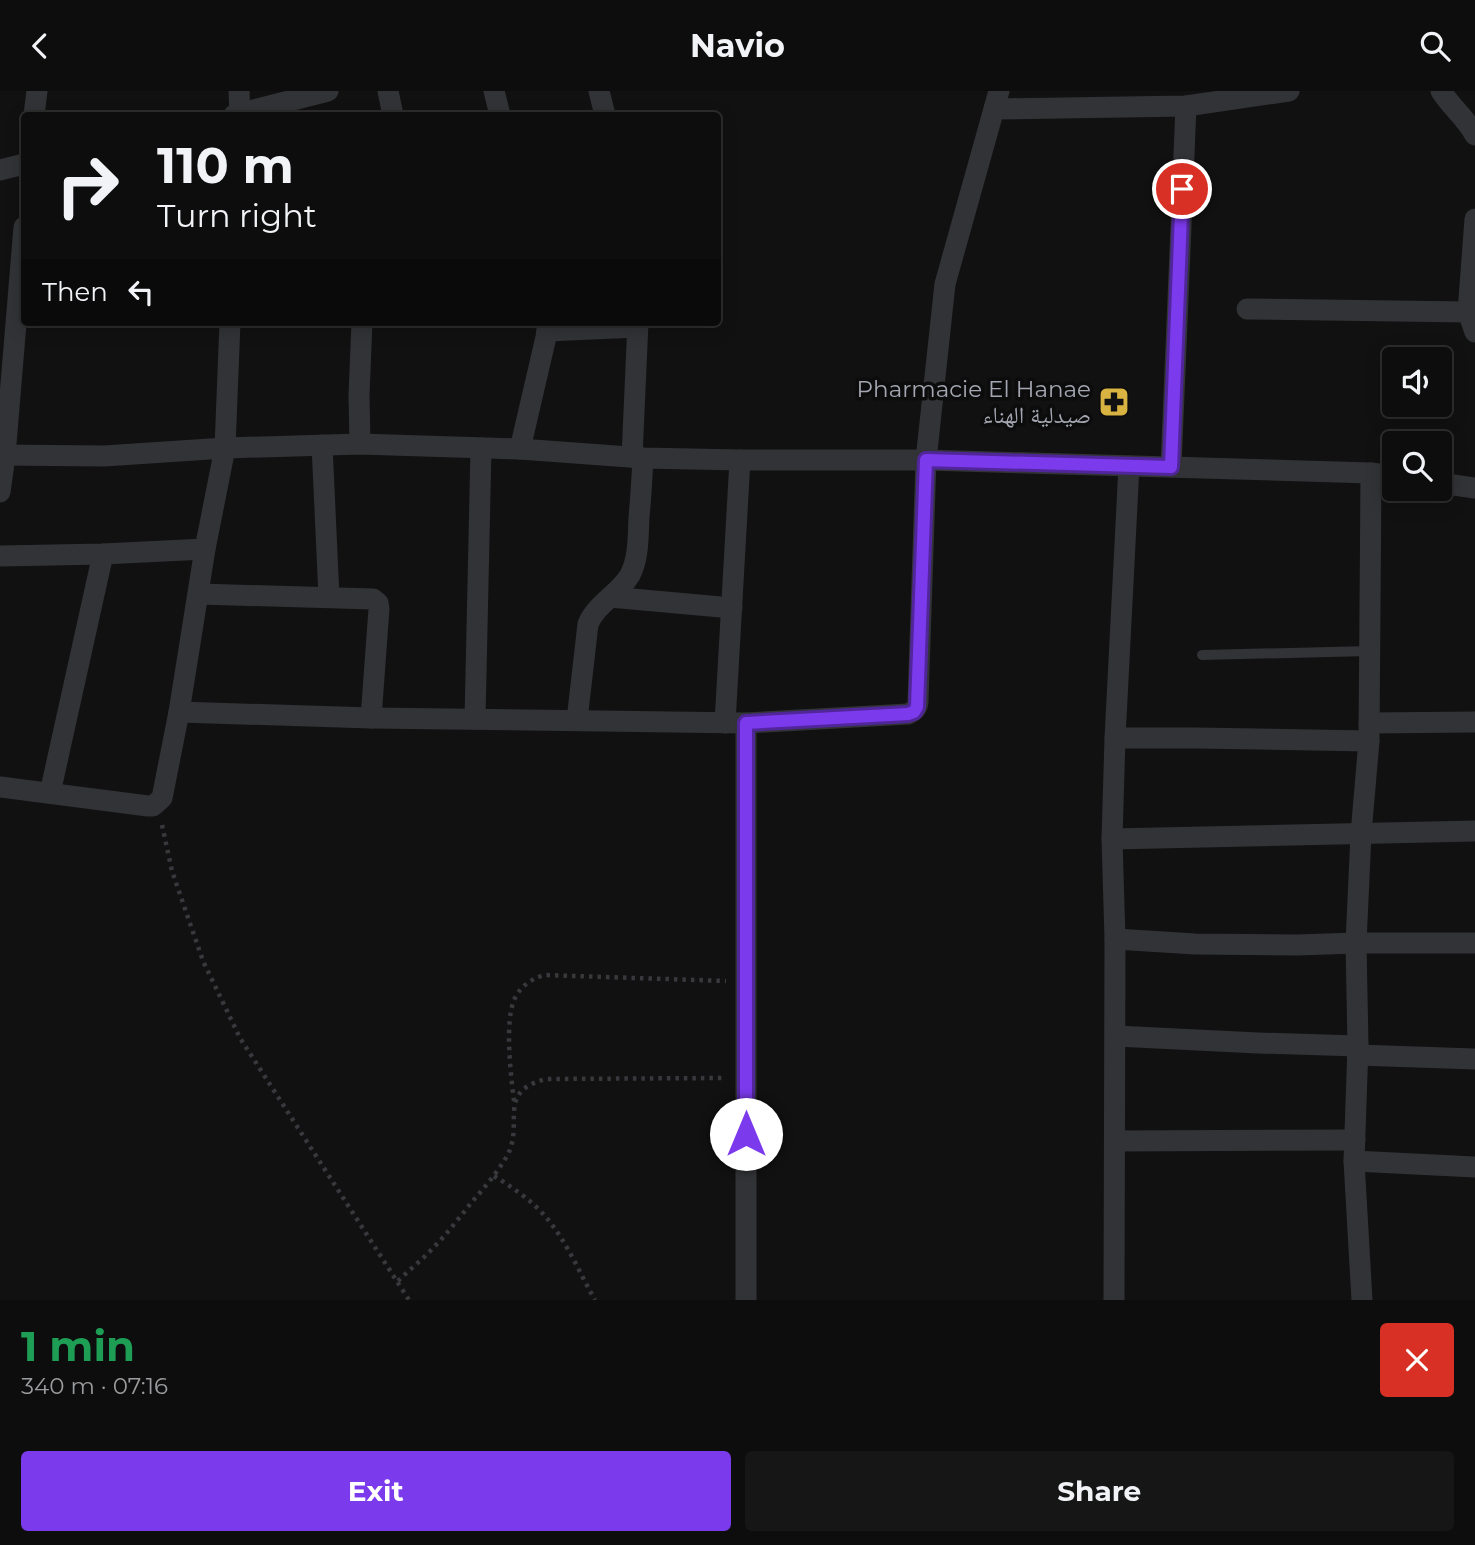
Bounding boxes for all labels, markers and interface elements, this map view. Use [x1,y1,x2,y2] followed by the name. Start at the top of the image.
[690,26,785,65] text: Navio
[21,27,59,65] icon: back
[1416,27,1454,65] icon: search
[157,136,294,195] text: 110 m
[42,140,133,231] icon: right
[1152,159,1212,219] pin
[1163,170,1201,208] icon: arrive
[157,196,317,235] text: Turn right
[122,273,160,311] icon: left
[42,276,108,308] text: Then
[1382,347,1452,501] map controls
[1382,347,1452,417] button: sound
[857,375,1091,429] place label: Pharmacie El Hanae صيدلية الهناء
[1097,385,1131,419] pharmacy icon: Pharmacie El Hanae صيدلية الهناء
[1382,431,1452,501] button: search
[709,1097,783,1171] position arrow
[21,1320,135,1372] text: 1 min
[1380,1323,1454,1397] button: close
[21,1372,168,1400] text: 340 m · 07:16
[21,1451,731,1531] button: Exit
[745,1451,1454,1531] button: Share

